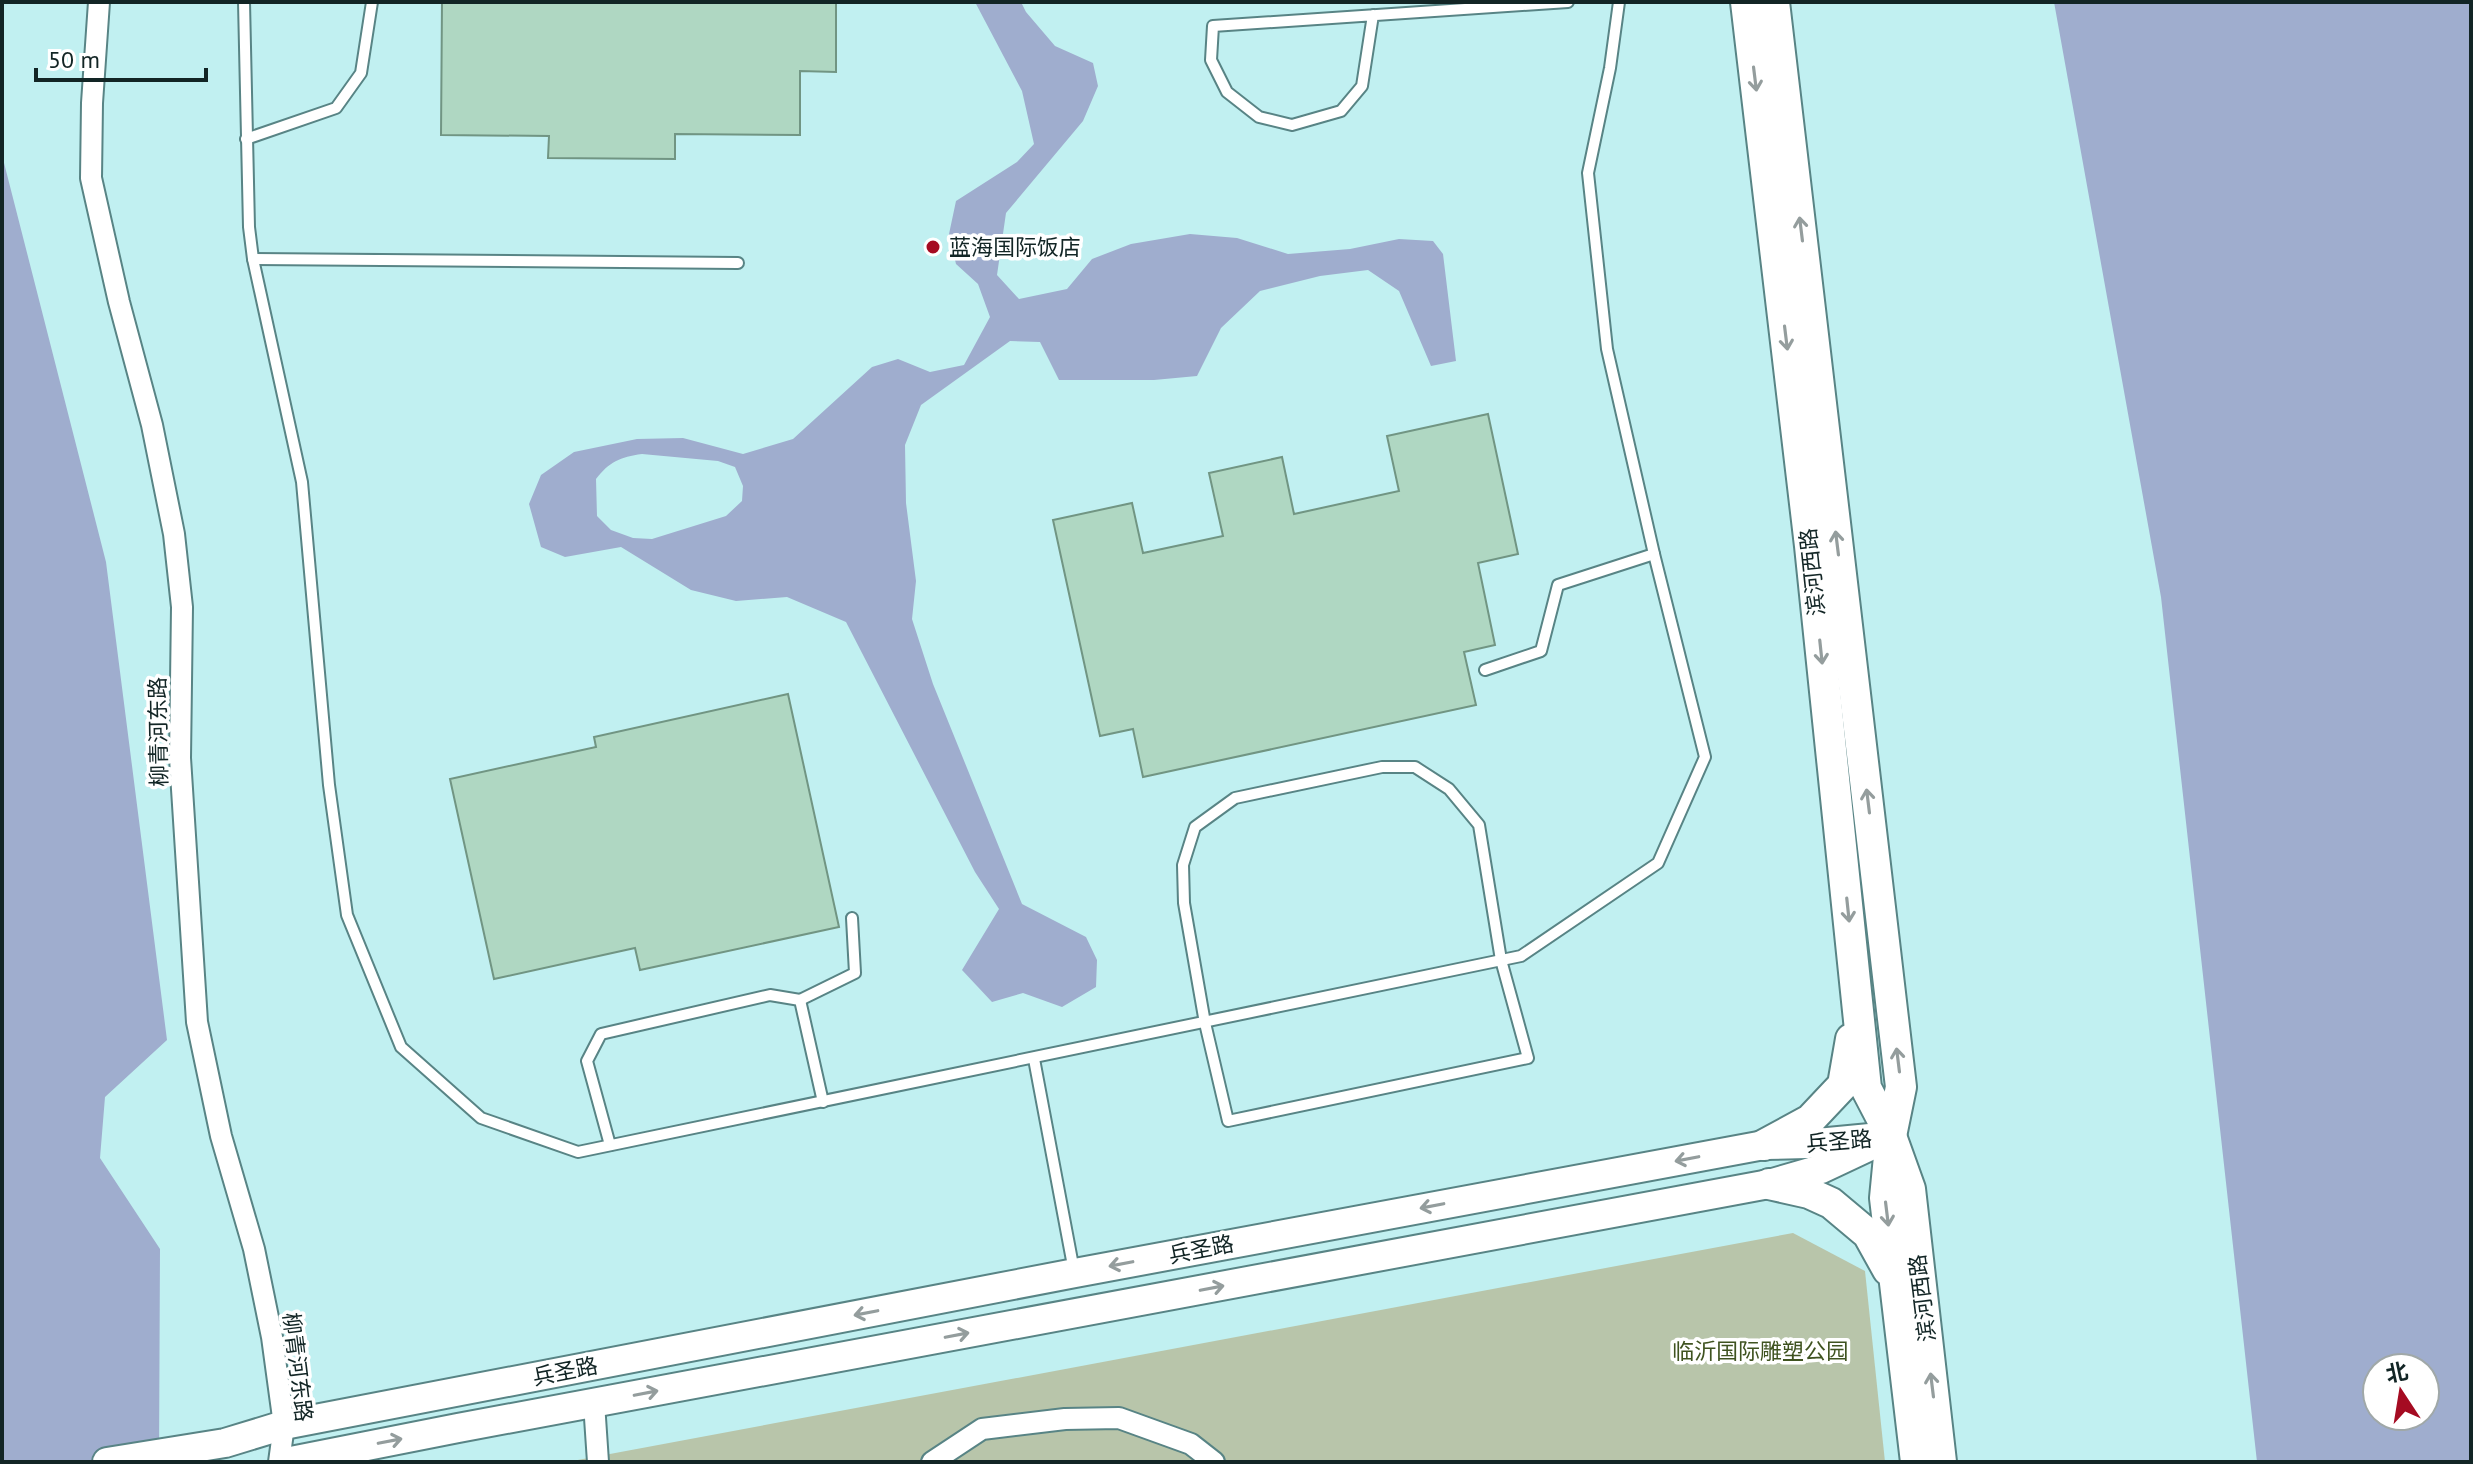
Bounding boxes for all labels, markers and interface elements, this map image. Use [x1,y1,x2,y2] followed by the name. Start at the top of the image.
[36,32,206,82] scale bar
[48,44,100,75] text: 50 m
[1748,66,1763,92] one-way arrow
[1793,216,1808,243] one-way arrow
[949,233,1081,261] place label: 蓝海国际饭店
[924,238,942,256] marker: 蓝海国际饭店
[1778,324,1793,351] one-way arrow
[1793,527,1831,617] street label: 滨河西路
[1830,530,1845,557] one-way arrow
[1813,638,1828,665] one-way arrow
[143,677,173,787] street label: 柳青河东路
[1860,788,1875,815] one-way arrow
[1840,896,1855,923] one-way arrow
[1890,1047,1905,1073] one-way arrow
[1805,1124,1873,1158] street label: 兵圣路
[1675,1152,1701,1167] one-way arrow
[1420,1200,1445,1215] one-way arrow
[1880,1200,1895,1227] one-way arrow
[1166,1229,1236,1269] street label: 兵圣路
[1903,1253,1941,1343] street label: 滨河西路
[1109,1258,1134,1273] one-way arrow
[1199,1279,1224,1294] one-way arrow
[854,1306,879,1321] one-way arrow
[277,1311,319,1423] street label: 柳青河东路
[943,1327,969,1342] one-way arrow
[1672,1337,1848,1365] park label: 临沂国际雕塑公园
[530,1351,600,1391] street label: 兵圣路
[2361,1352,2441,1432] north arrow
[2383,1356,2411,1388] text: 北
[1925,1372,1940,1398] one-way arrow
[633,1385,658,1400] one-way arrow
[377,1433,403,1448] one-way arrow

